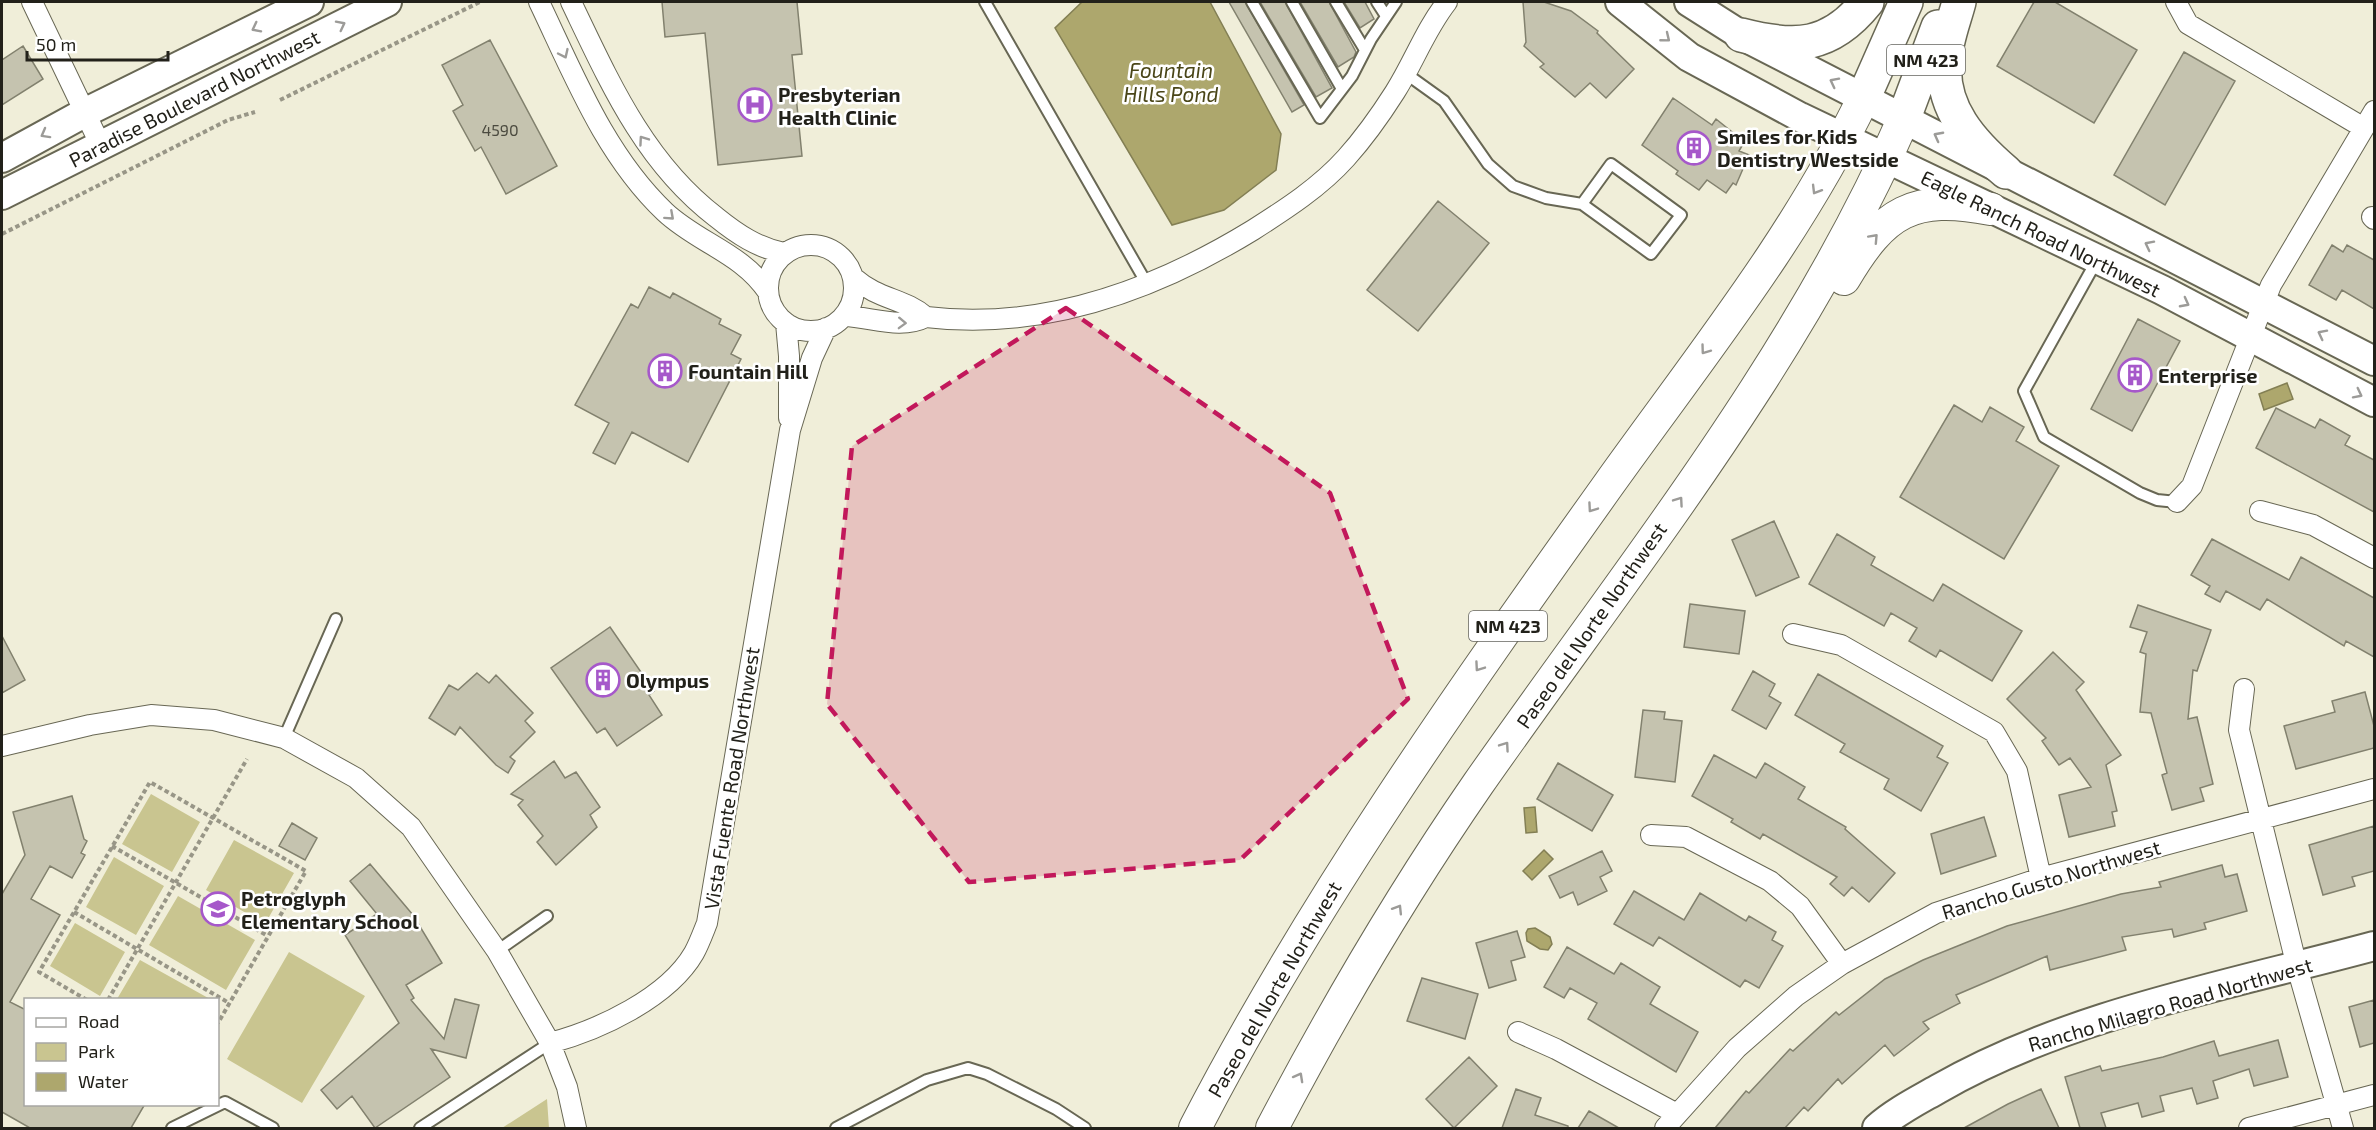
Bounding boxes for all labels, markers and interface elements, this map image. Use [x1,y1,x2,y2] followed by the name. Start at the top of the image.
[252,20,263,32] one-way arrow
[334,21,345,32] one-way arrow
[27,24,168,62] scale bar
[65,24,324,172] street label: Paradise Boulevard Northwest
[1659,31,1670,42] one-way arrow
[36,33,76,55] text: 50 m
[1887,45,1965,75] road number: NM 423
[557,48,569,59] one-way arrow
[1123,57,1219,106] water label: Fountain Hills Pond
[1829,78,1840,89] one-way arrow
[778,82,901,129] place label: Presbyterian Health Clinic
[737,87,773,123] hospital icon: Presbyterian Health Clinic
[481,120,519,139] house number: 4590
[1717,124,1899,172] place label: Smiles for Kids Dentistry Westside
[41,127,51,138] one-way arrow
[1676,130,1712,166] building icon: Smiles for Kids Dentistry Westside
[1934,132,1945,143] one-way arrow
[640,136,651,147] one-way arrow
[1917,164,2165,302] street label: Eagle Ranch Road Northwest
[1812,184,1824,194] one-way arrow
[664,209,674,220] one-way arrow
[1867,234,1878,244] one-way arrow
[2145,241,2155,252] one-way arrow
[2179,296,2189,307] one-way arrow
[897,316,906,329] one-way arrow
[2318,330,2329,342] one-way arrow
[1701,343,1712,354] one-way arrow
[647,353,683,389] building icon: Fountain Hill
[2117,357,2153,393] building icon: Enterprise
[688,359,809,383] place label: Fountain Hill
[2158,363,2258,387] place label: Enterprise
[2351,387,2362,398] one-way arrow
[1672,497,1683,508] one-way arrow
[1588,502,1599,513] one-way arrow
[1511,517,1671,732] street label: Paseo del Norte Northwest
[1469,611,1547,641] road number: NM 423
[698,645,764,911] street label: Vista Fuente Road Northwest
[1475,661,1486,672] one-way arrow
[585,662,621,698] building icon: Olympus
[626,668,709,693] place label: Olympus
[1498,742,1509,753] one-way arrow
[1939,834,2164,924] street label: Rancho Gusto Northwest
[1202,876,1346,1101] street label: Paseo del Norte Northwest
[241,886,419,934] place label: Petroglyph Elementary School
[200,891,236,927] school or university icon: Petroglyph Elementary School
[1390,905,1402,915] one-way arrow
[2025,952,2315,1056] street label: Rancho Milagro Road Northwest
[24,998,219,1106] legend
[78,1010,119,1032] text: Road
[78,1040,115,1062] text: Park
[78,1070,128,1092] text: Water
[1292,1073,1303,1083] one-way arrow

